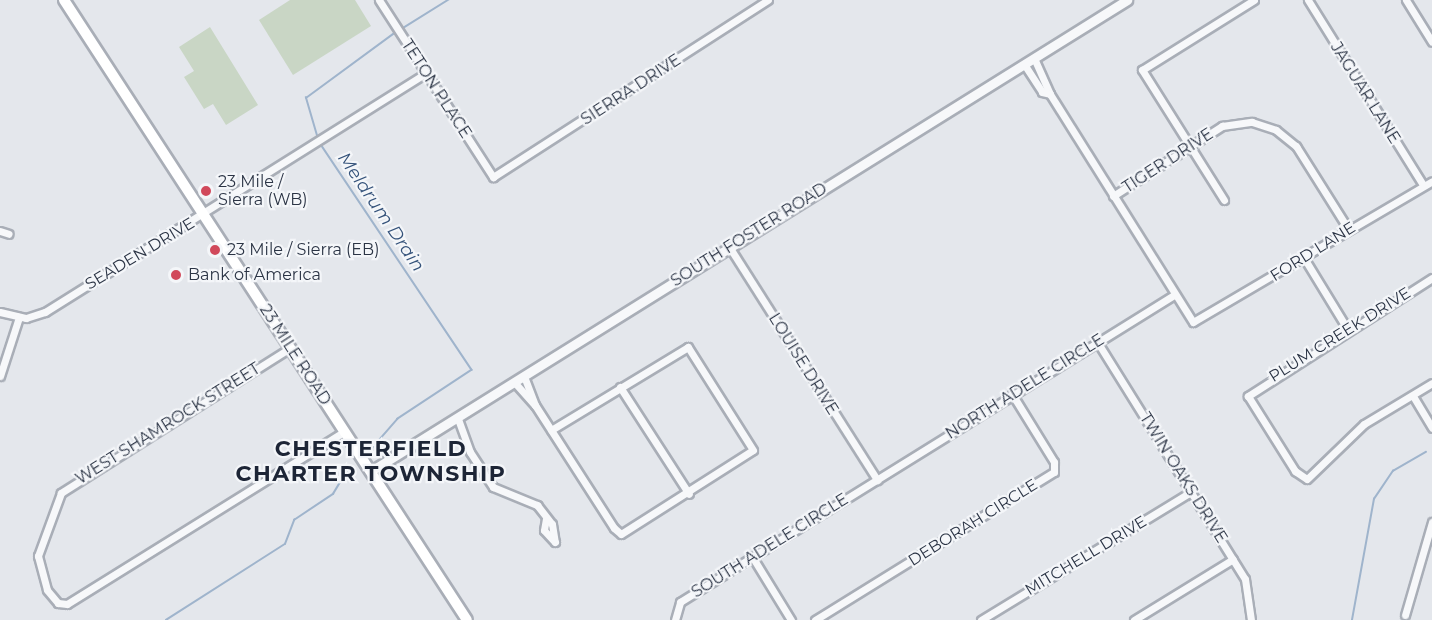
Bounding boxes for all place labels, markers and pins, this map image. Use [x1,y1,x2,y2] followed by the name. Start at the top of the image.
[218,172,308,210] place label: 23 Mile / Sierra (WB)
[199,184,213,198] marker: 23 Mile / Sierra (WB)
[227,240,379,260] place label: 23 Mile / Sierra (EB)
[208,243,222,257] marker: 23 Mile / Sierra (EB)
[188,265,321,285] place label: Bank of America
[169,268,183,282] marker: Bank of America

